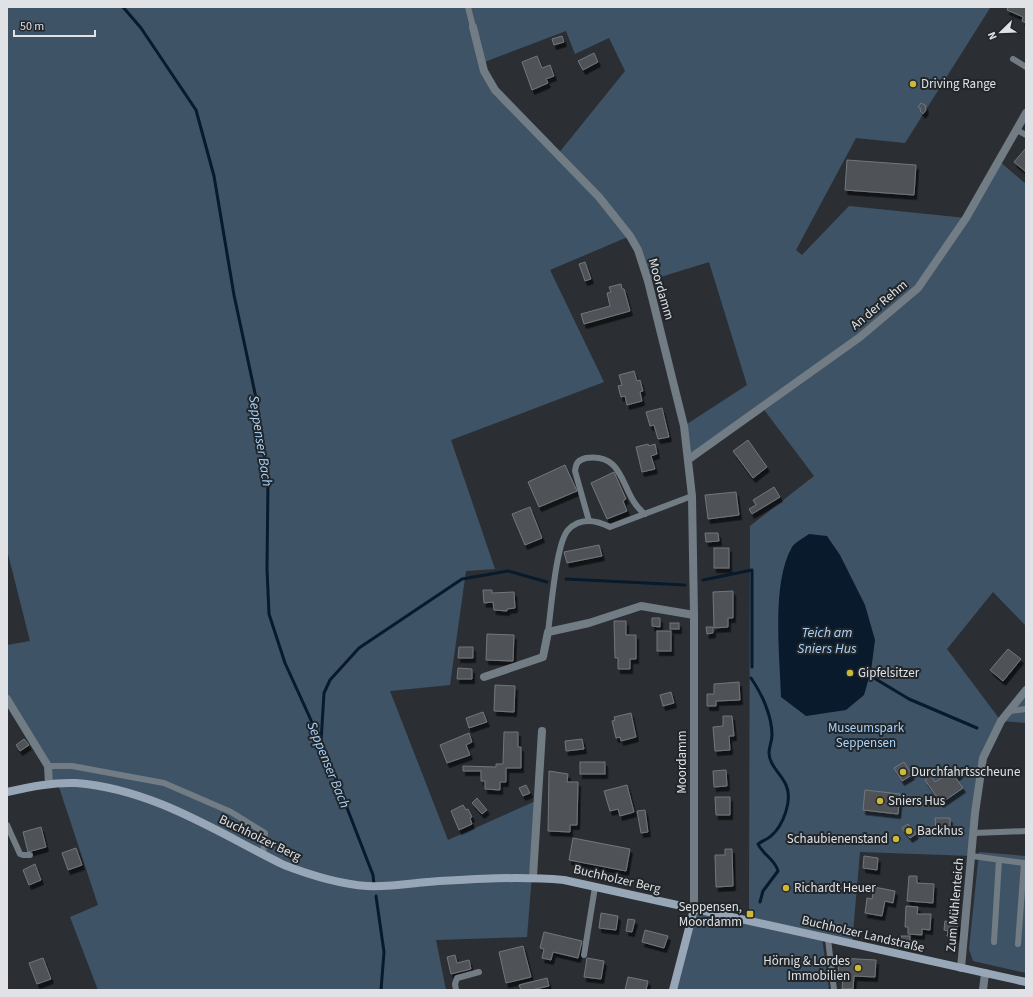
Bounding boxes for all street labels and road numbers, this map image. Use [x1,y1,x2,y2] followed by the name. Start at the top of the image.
[644,256,678,322] street label: Moordamm
[847,276,911,334] street label: An der Rehm
[673,730,691,794] street label: Moordamm
[216,810,304,866] street label: Buchholzer Berg
[942,857,968,953] street label: Zum Mühlenteich
[572,860,663,898] street label: Buchholzer Berg
[800,911,926,957] street label: Buchholzer Landstraße

